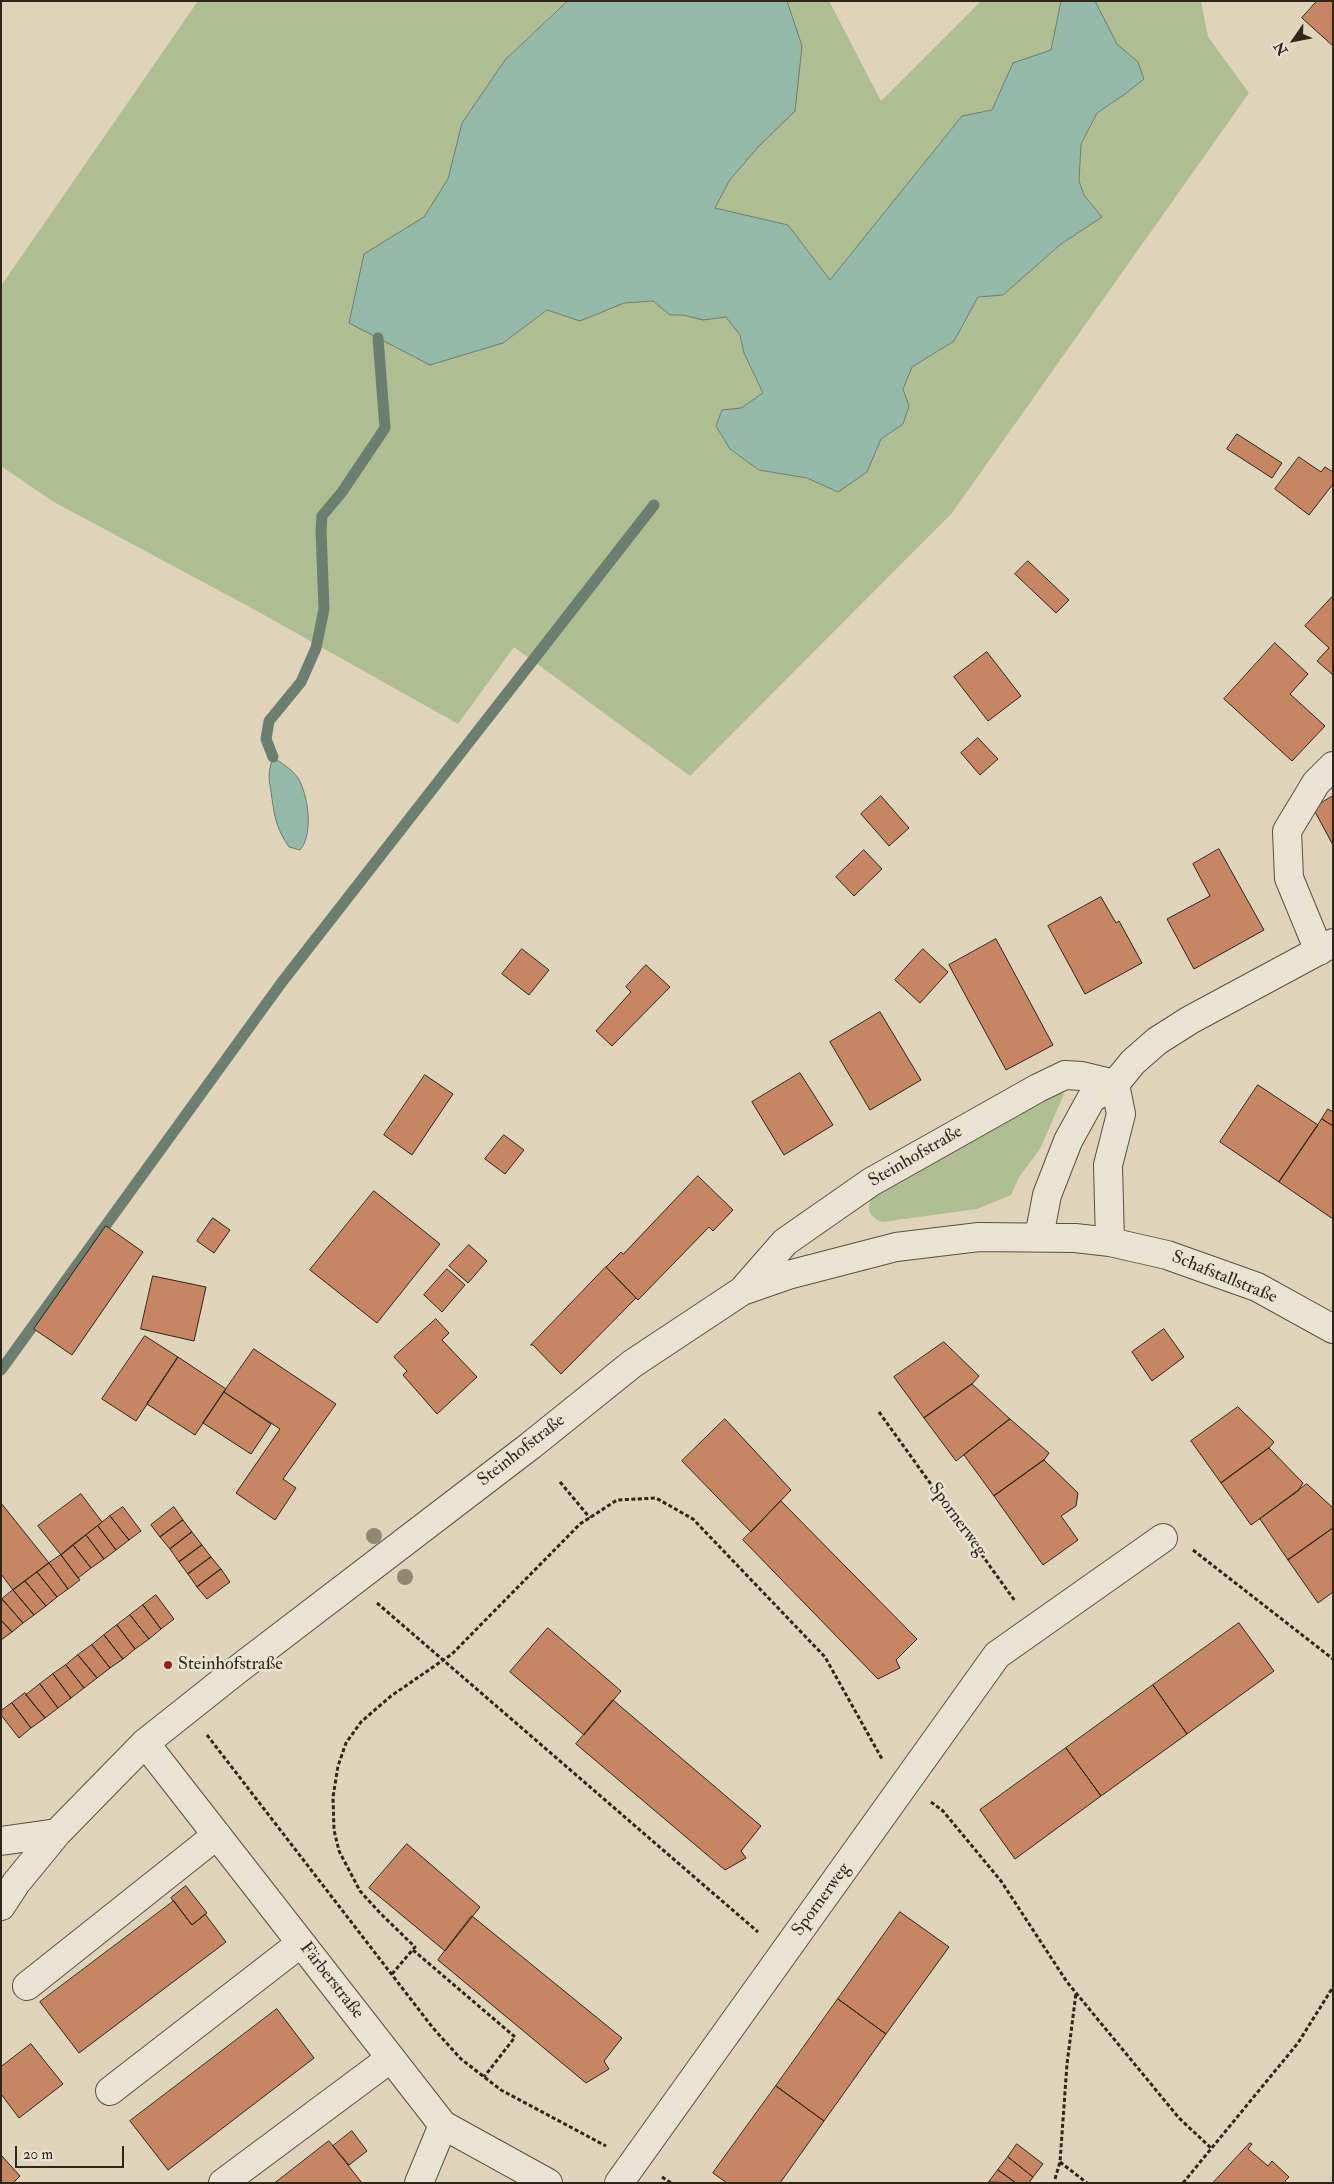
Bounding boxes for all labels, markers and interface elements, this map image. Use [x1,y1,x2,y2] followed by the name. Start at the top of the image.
[1269,15,1319,65] north arrow
[1270,39,1292,58] text: N
[865,1121,967,1193] street label: Steinhofstraße
[1168,1247,1280,1309] street label: Schafstallstraße
[474,1410,570,1492] street label: Steinhofstraße
[923,1479,991,1561] street label: Spornerweg
[178,1654,283,1676] place label: Steinhofstraße
[162,1659,174,1671] marker: Steinhofstraße
[788,1859,856,1941] street label: Spornerweg
[294,1938,368,2024] street label: Färberstraße
[18,2136,126,2168] scale bar
[23,2145,53,2164] text: 20 m

